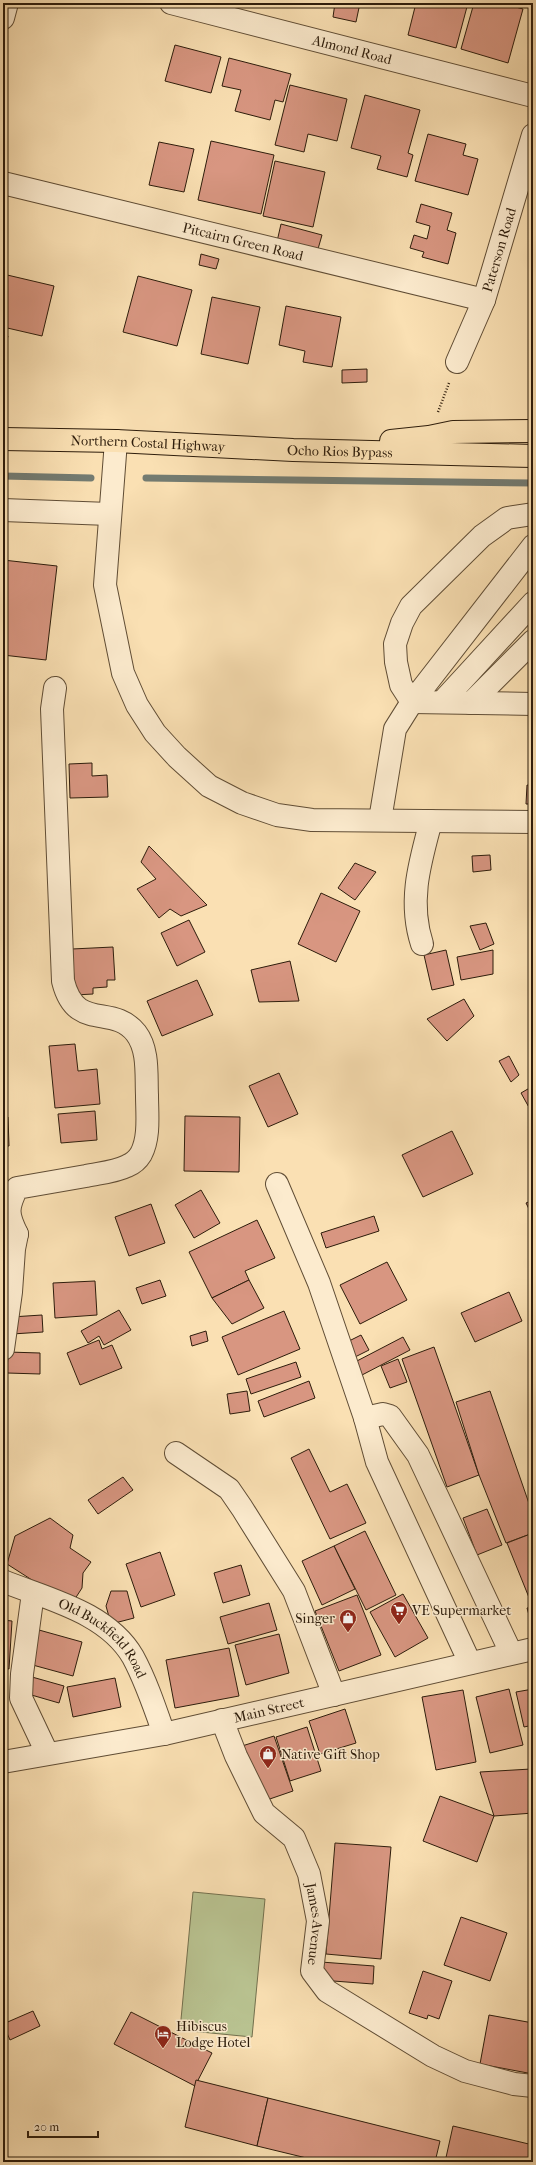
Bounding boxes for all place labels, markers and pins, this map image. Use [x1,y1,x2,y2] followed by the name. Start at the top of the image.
[389,1600,409,1625] supermarket icon: VE Supermarket
[411,1602,511,1619] place label: VE Supermarket
[338,1608,358,1633] shop icon: Singer
[295,1610,335,1627] place label: Singer
[258,1744,278,1769] shop icon: Native Gift Shop
[281,1746,380,1763] place label: Native Gift Shop
[176,2018,250,2051] place label: Hibiscus Lodge Hotel
[153,2024,173,2049] hotel icon: Hibiscus Lodge Hotel

